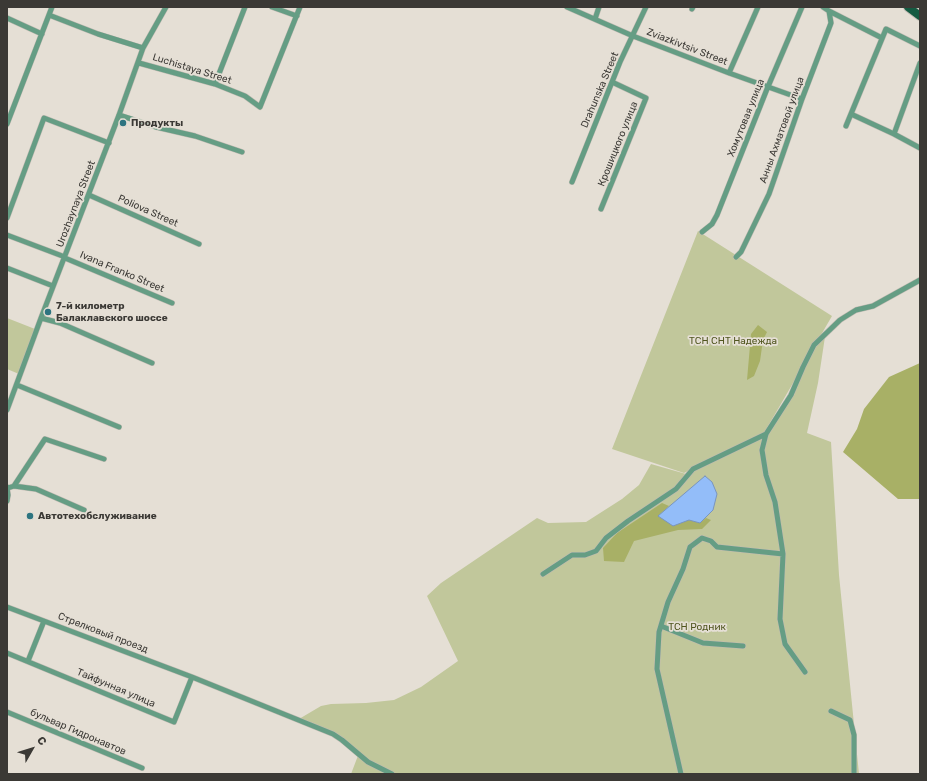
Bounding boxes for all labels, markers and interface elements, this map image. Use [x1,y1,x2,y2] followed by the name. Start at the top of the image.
[645,26,729,68] street label: Zviazkivtsiv Street
[579,50,621,130] street label: Drahunska Street
[151,51,233,87] street label: Luchistaya Street
[757,75,807,185] street label: Анны Ахматовой улица
[725,77,767,159] street label: Хомутовая улица
[596,100,640,188] street label: Крошицкого улица
[131,117,183,129] place label: Продукты
[118,118,128,128] marker: Продукты
[54,159,98,249] street label: Urozhaynaya Street
[116,192,180,230] street label: Poliova Street
[78,249,166,295] street label: Ivana Franko Street
[56,300,168,324] place label: 7-й километр Балаклавского шоссе
[43,307,53,317] marker: 7-й километр Балаклавского шоссе
[689,335,777,347] park label: ТСН СНТ Надежда
[38,510,157,522] place label: Автотехобслуживание
[25,511,35,521] marker: Автотехобслуживание
[56,610,150,656] street label: Стрелковый проезд
[668,621,726,633] park label: ТСН Родник
[75,666,157,710] street label: Тайфунная улица
[28,706,128,758] street label: бульвар Гидронавтов
[12,729,52,769] north arrow
[34,734,49,748] text: С

